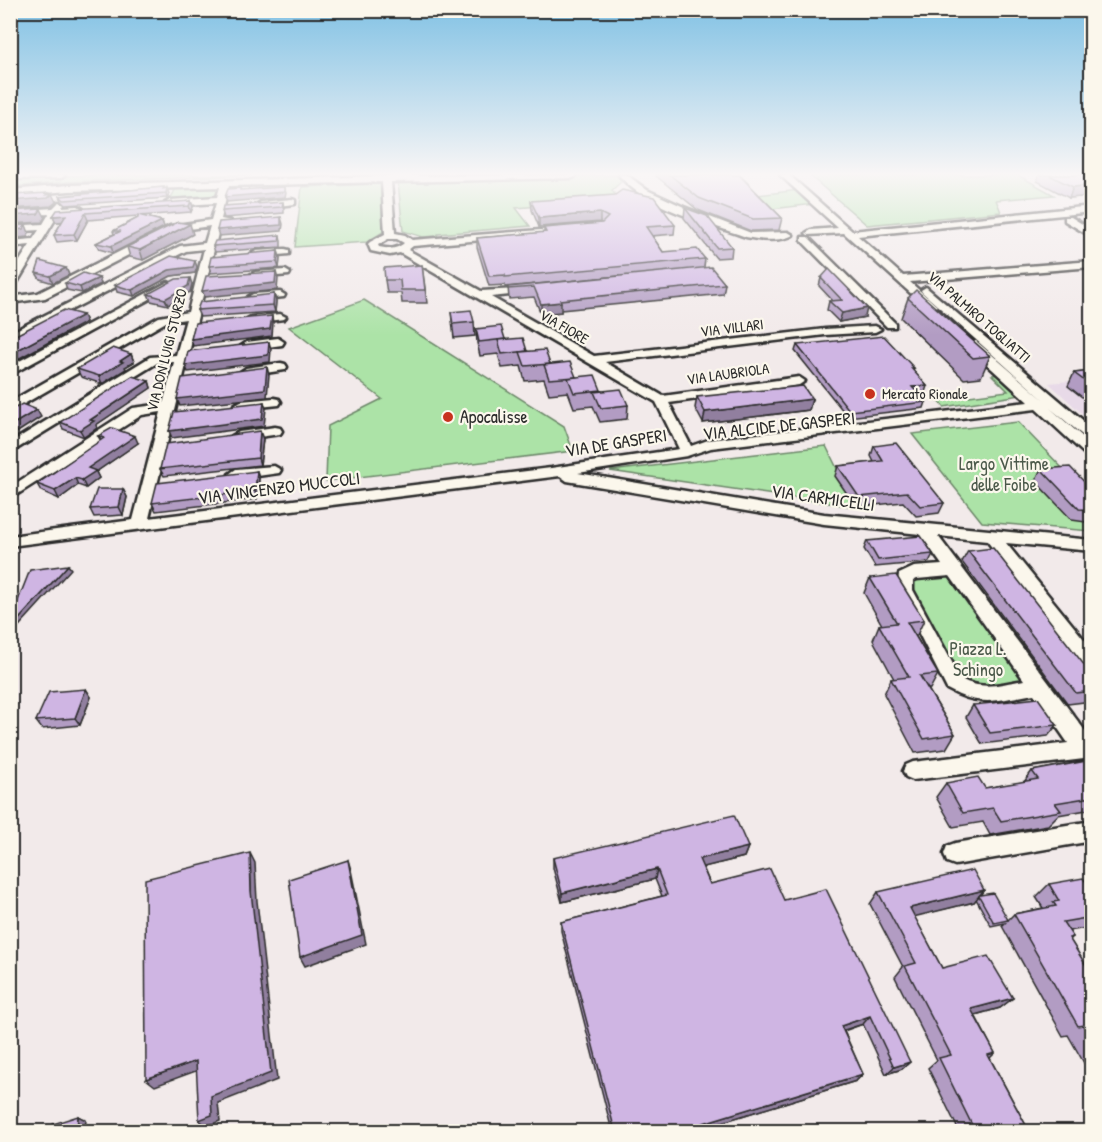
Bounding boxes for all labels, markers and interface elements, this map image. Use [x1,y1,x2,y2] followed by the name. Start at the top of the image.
[923,266,1035,367] street label: VIA PALMIRO TOGLIATTI
[141,286,192,414] street label: VIA DON LUIGI STURZO
[536,304,593,349] street label: VIA FIORE
[699,313,765,342] street label: VIA VILLARI
[685,357,771,390] street label: VIA LAUBRIOLA
[882,383,968,404] place label: Mercato Rionale
[863,387,877,401] marker: Mercato Rionale
[460,404,528,429] place label: Apocalisse
[702,405,856,446] street label: VIA ALCIDE DE GASPERI
[441,410,455,424] marker: Apocalisse
[563,422,669,463] street label: VIA DE GASPERI
[959,451,1049,497] park label: Largo Vittime delle Foibe
[196,465,361,510] street label: VIA VINCENZO MUCCOLI
[770,478,877,517] street label: VIA CARMICELLI
[950,636,1006,682] park label: Piazza L. Schingo

